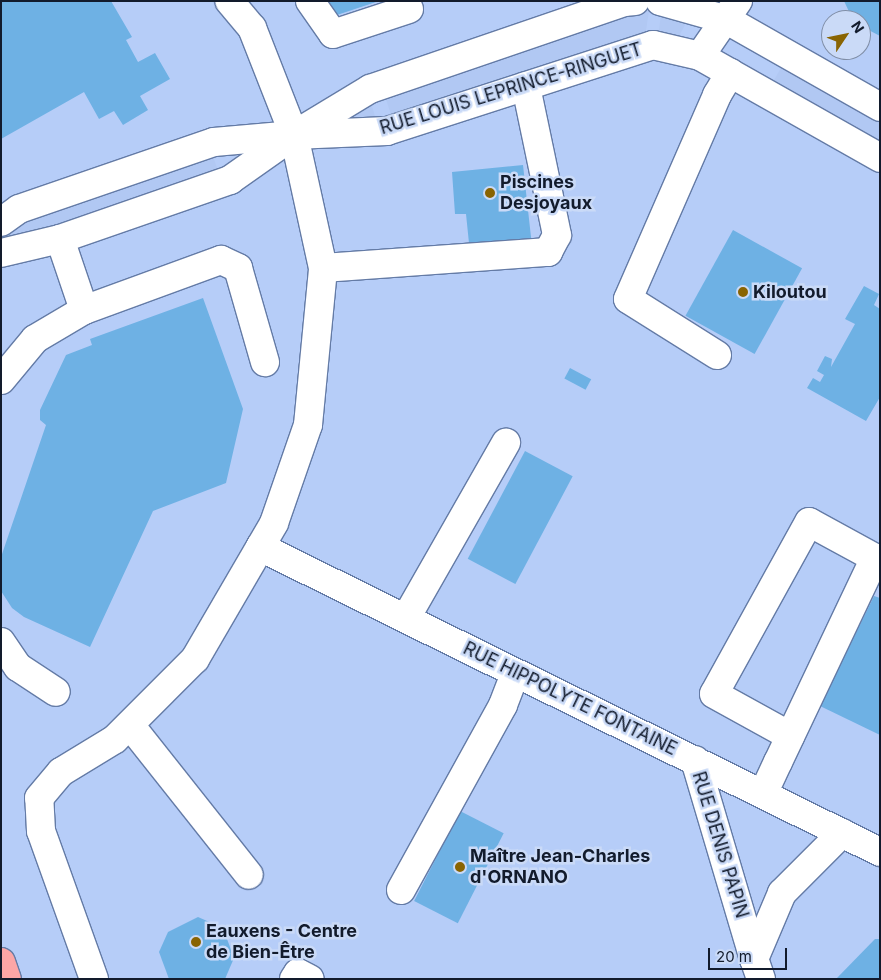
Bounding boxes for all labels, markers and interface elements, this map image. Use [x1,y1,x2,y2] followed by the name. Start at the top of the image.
[821,10,871,60] north arrow
[848,18,868,36] text: N
[377,39,645,139] street label: RUE LOUIS LEPRINCE-RINGUET
[500,172,592,214] place label: Piscines Desjoyaux
[484,187,496,199] marker: Piscines Desjoyaux
[753,281,827,303] place label: Kiloutou
[737,286,749,298] marker: Kiloutou
[460,638,680,760] street label: RUE HIPPOLYTE FONTAINE
[687,769,753,921] street label: RUE DENIS PAPIN
[470,846,650,889] place label: Maître Jean-Charles d'ORNANO
[454,861,466,873] marker: Maître Jean-Charles d'ORNANO
[206,921,357,964] place label: Eauxens - Centre de Bien-Être
[190,936,202,948] marker: Eauxens - Centre de Bien-Être
[711,938,790,970] scale bar
[716,947,752,966] text: 20 m

